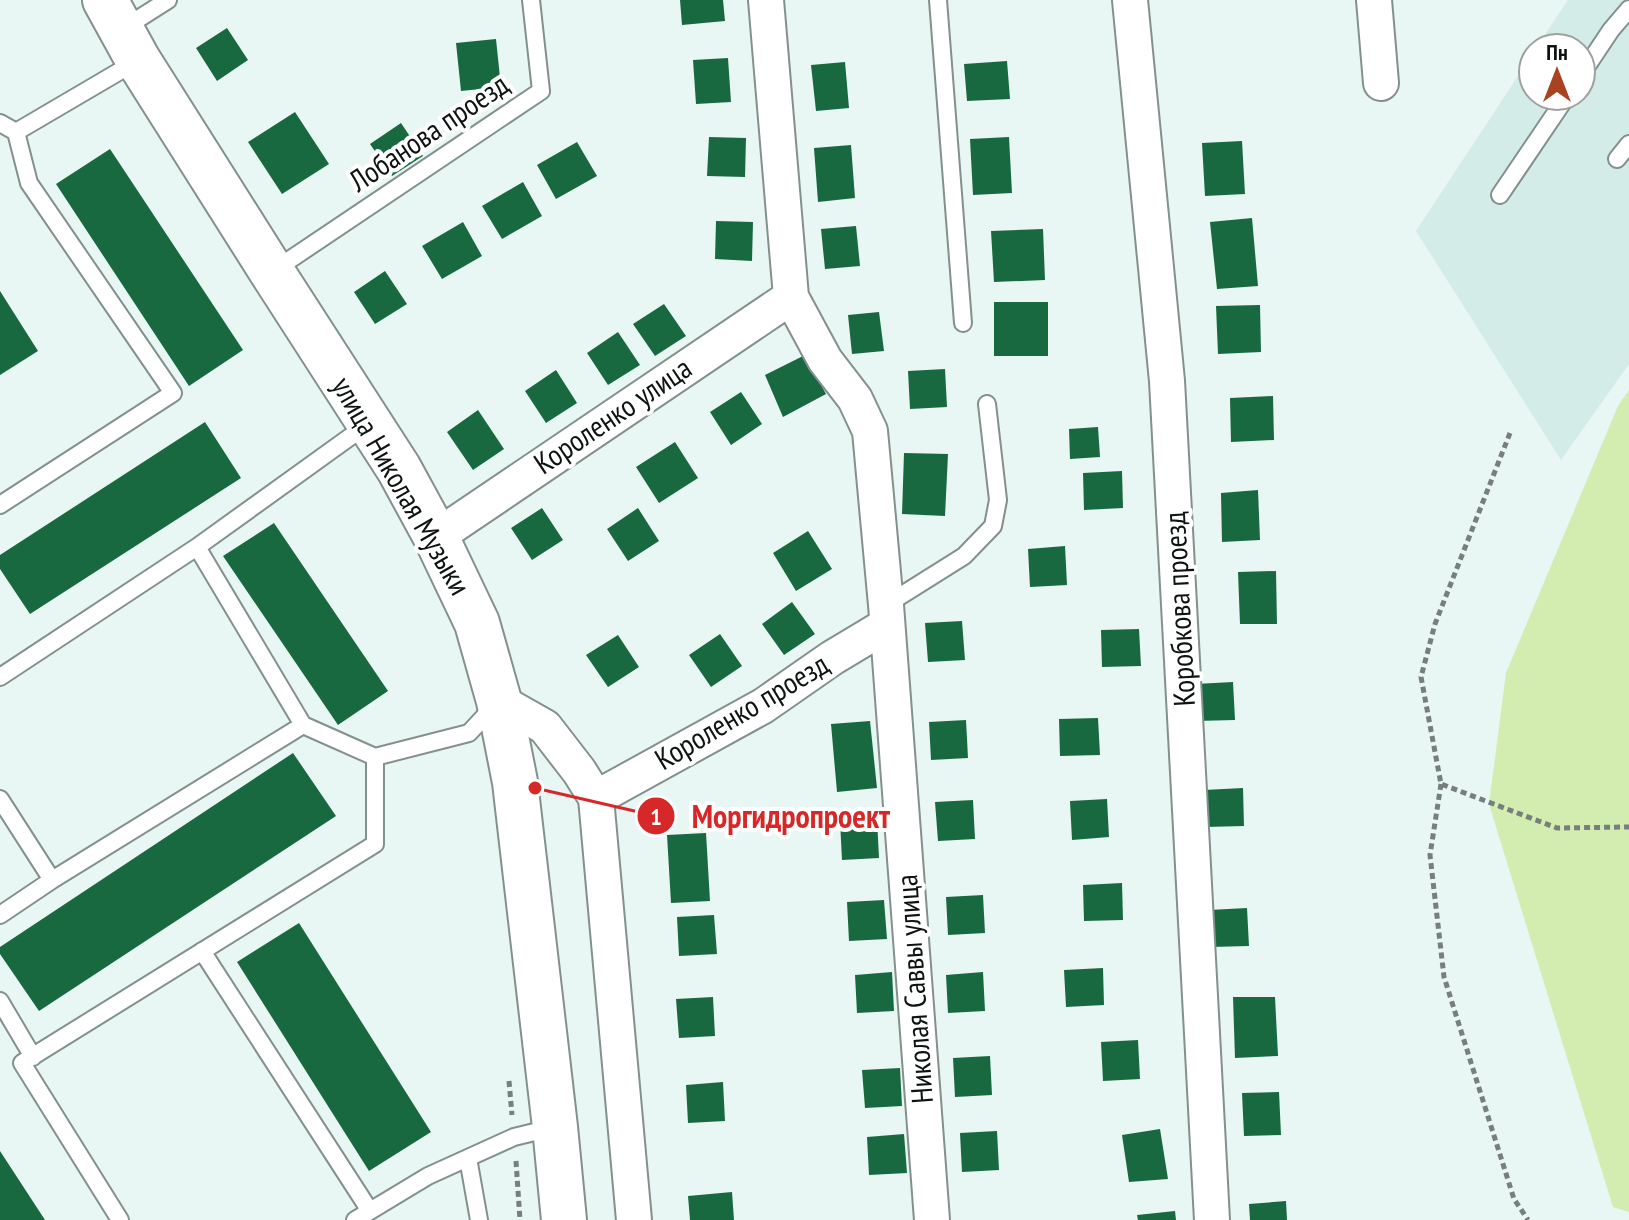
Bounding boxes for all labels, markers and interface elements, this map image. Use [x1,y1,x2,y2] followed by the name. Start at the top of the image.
[1517,32,1597,112] north arrow
[1546,38,1568,66] text: Пн
[340,64,516,200] street label: Лобанова проезд
[526,348,699,482] street label: Короленко улица
[324,369,481,601] street label: улица Николая Музыки
[1154,511,1203,707] street label: Коробкова проезд
[647,644,835,778] street label: Короленко проезд
[636,788,906,844] callout: Моргидропроект
[692,795,891,837] text: Моргидропроект
[650,801,662,832] text: 1
[886,873,941,1105] street label: Николая Саввы улица

